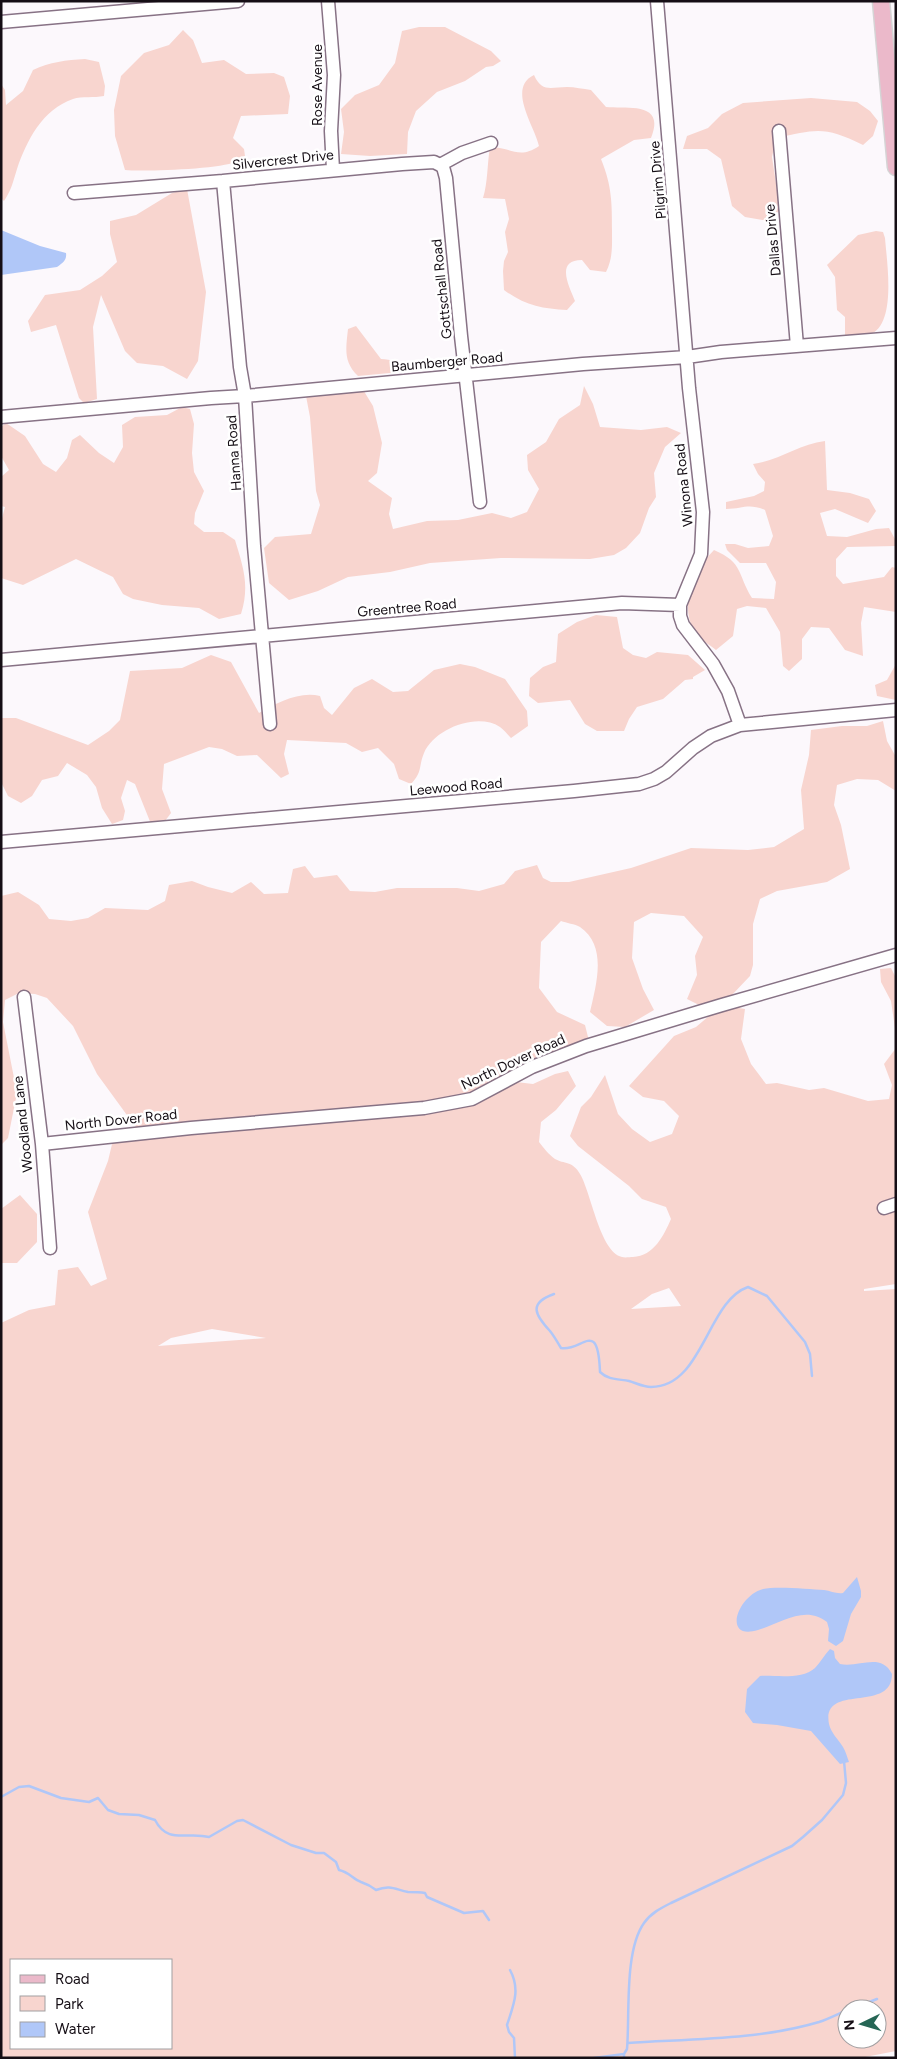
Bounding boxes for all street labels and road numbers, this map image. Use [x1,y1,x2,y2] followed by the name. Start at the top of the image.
[309,44,326,126] street label: Rose Avenue
[646,140,670,220] street label: Pilgrim Drive
[231,146,335,174] street label: Silvercrest Drive
[761,203,785,277] street label: Dallas Drive
[428,238,456,340] street label: Gottschall Road
[390,349,504,375] street label: Baumberger Road
[223,414,245,492] street label: Hanna Road
[671,443,697,527] street label: Winona Road
[357,595,457,621] street label: Greentree Road
[409,774,503,800] street label: Leewood Road
[458,1030,568,1094] street label: North Dover Road
[9,1075,37,1173] street label: Woodland Lane
[64,1106,178,1134] street label: North Dover Road

